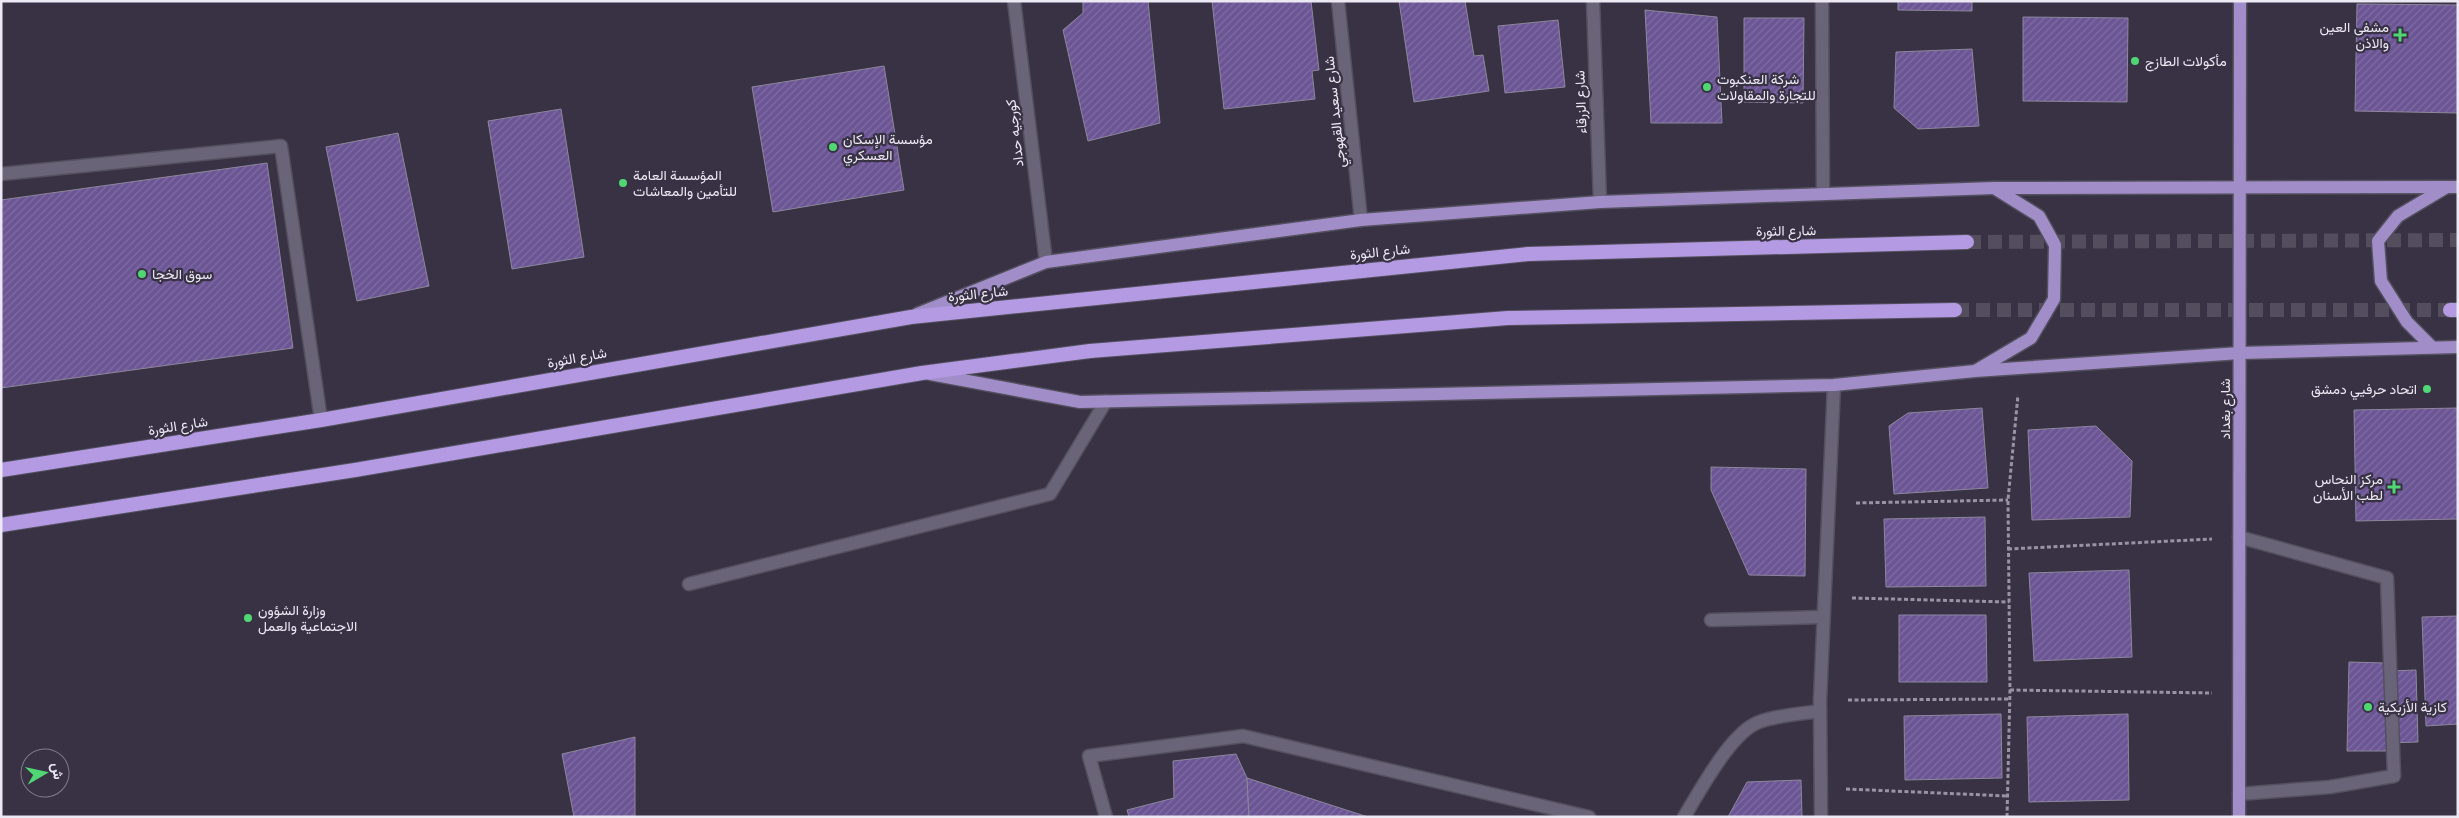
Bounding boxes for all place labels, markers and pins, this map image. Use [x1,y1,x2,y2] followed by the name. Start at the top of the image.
[2319,19,2389,52] place label: مشفى العين والاذن
[2393,28,2407,42] marker: مشفى العين والاذن
[2145,53,2227,72] place label: مأكولات الطازج
[2129,55,2141,67] marker: مأكولات الطازج
[1717,71,1816,104] place label: شركة العنكبوت للتجارة والمقاولات
[1701,81,1713,93] marker: شركة العنكبوت للتجارة والمقاولات
[843,131,933,167] place label: مؤسسة الإسكان العسكري
[827,141,839,153] marker: مؤسسة الإسكان العسكري
[633,167,737,200] place label: المؤسسة العامة للتأمين والمعاشات
[617,177,629,189] marker: المؤسسة العامة للتأمين والمعاشات
[152,266,212,283] place label: سوق الخجا
[136,268,148,280] marker: سوق الخجا
[2311,381,2417,401] place label: اتحاد حرفيي دمشق
[2421,383,2433,395] marker: اتحاد حرفيي دمشق
[2313,471,2383,504] place label: مركز النحاس لطب الأسنان
[2387,480,2401,494] marker: مركز النحاس لطب الأسنان
[258,602,357,635] place label: وزارة الشؤون الاجتماعية والعمل
[242,612,254,624] marker: وزارة الشؤون الاجتماعية والعمل
[2378,699,2447,716] place label: كازية الأزبكية
[2362,701,2374,713] marker: كازية الأزبكية

